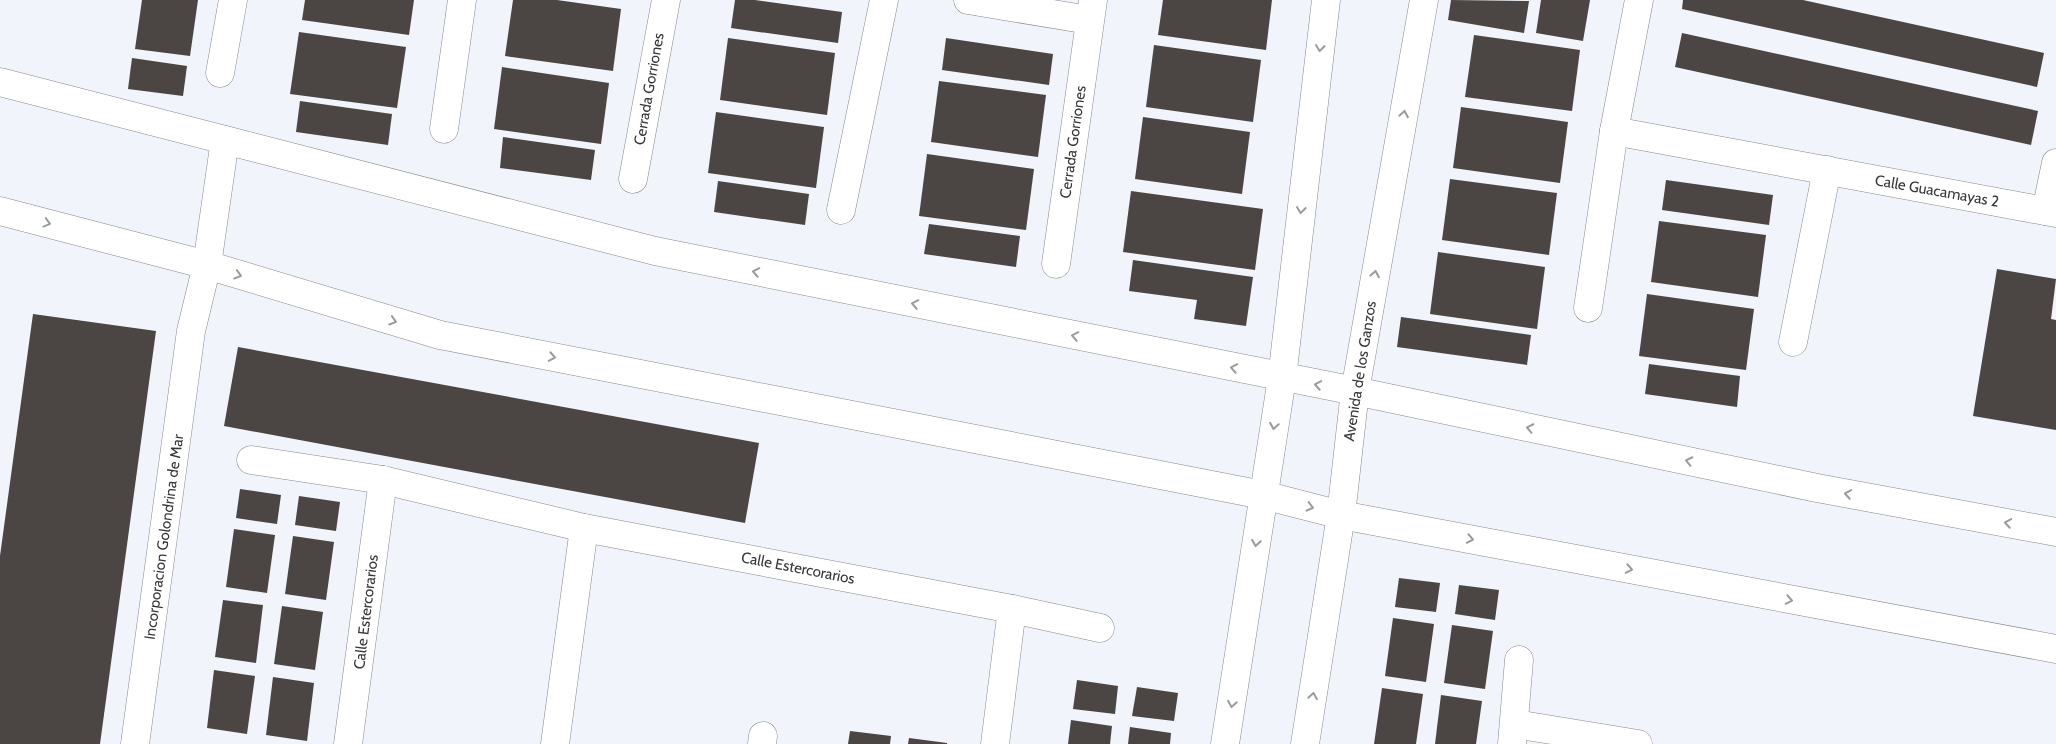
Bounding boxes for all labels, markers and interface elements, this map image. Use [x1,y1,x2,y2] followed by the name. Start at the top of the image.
[630,31,668,147] street label: Cerrada Gorriones
[1315,45,1326,53] one-way arrow
[1056,84,1090,200] street label: Cerrada Gorriones
[1398,110,1408,119] one-way arrow
[1874,171,2001,211] street label: Calle Guacamayas 2
[1296,206,1307,214] one-way arrow
[43,218,51,228] one-way arrow
[752,267,760,277] one-way arrow
[233,269,241,279] one-way arrow
[1370,270,1380,279] one-way arrow
[911,299,920,310] one-way arrow
[1340,300,1380,442] street label: Avenida de los Ganzos
[389,316,397,326] one-way arrow
[1070,331,1079,342] one-way arrow
[547,351,556,362] one-way arrow
[1229,363,1238,374] one-way arrow
[1314,380,1323,390] one-way arrow
[1269,422,1280,430] one-way arrow
[1526,423,1534,434] one-way arrow
[141,433,187,641] street label: Incorporacion Golondrina de Mar
[1685,457,1693,467] one-way arrow
[1844,489,1853,500] one-way arrow
[1306,501,1315,512] one-way arrow
[2004,519,2012,529] one-way arrow
[1465,533,1474,544] one-way arrow
[1251,539,1262,547] one-way arrow
[740,548,856,588] street label: Calle Estercorarios
[350,554,382,670] street label: Calle Estercorarios
[1625,564,1634,574] one-way arrow
[1785,594,1793,604] one-way arrow
[1307,691,1317,700] one-way arrow
[1227,699,1237,708] one-way arrow

